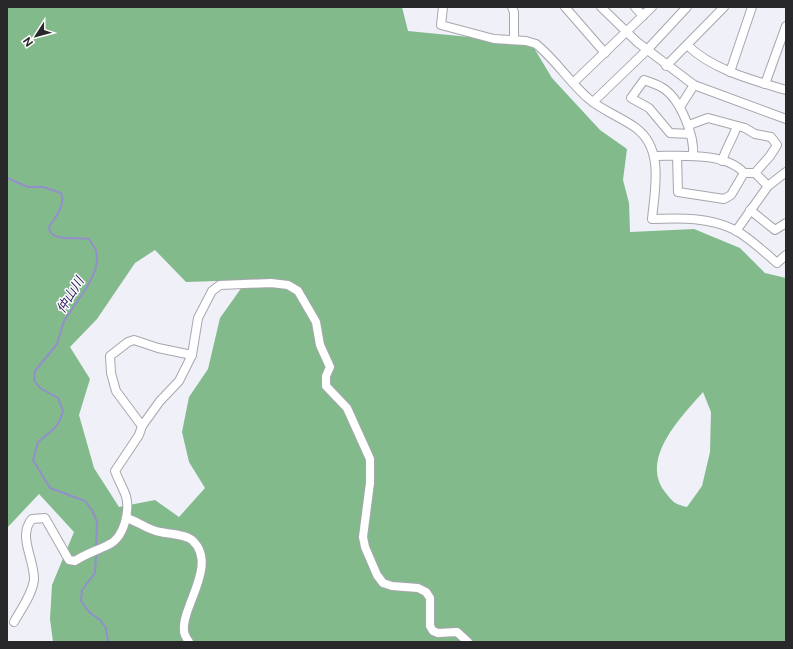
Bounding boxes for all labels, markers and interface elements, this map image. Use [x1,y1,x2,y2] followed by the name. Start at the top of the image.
[16,16,56,56] north arrow
[21,35,35,49] text: N
[53,273,88,316] water label: 仲山川

